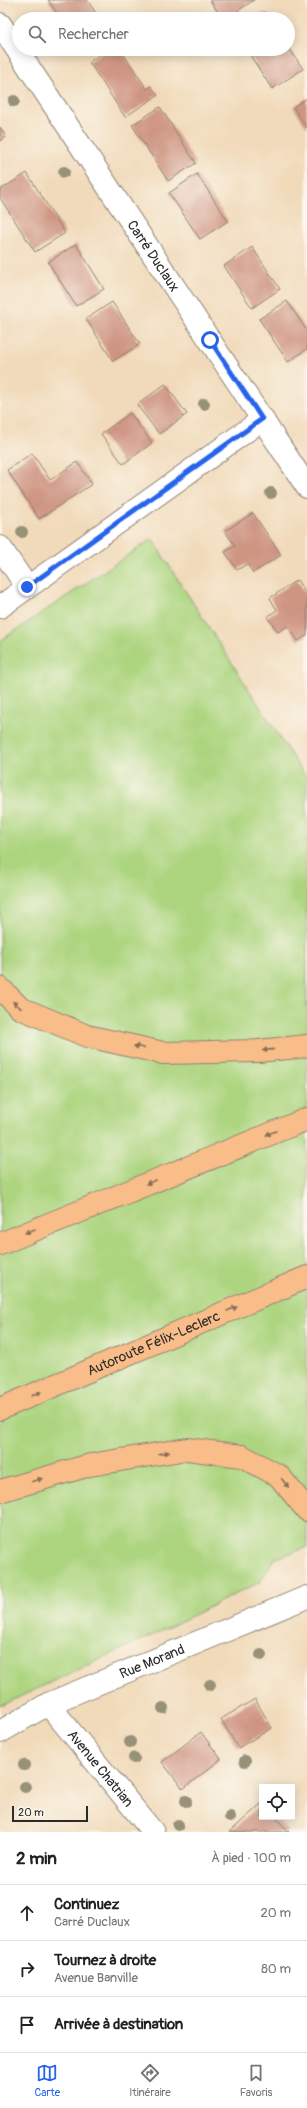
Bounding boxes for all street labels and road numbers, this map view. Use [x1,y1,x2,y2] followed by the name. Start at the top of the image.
[123,217,183,295] street label: Carré Duclaux
[85,1308,223,1379] street label: Autoroute Félix-Leclerc
[117,1641,187,1682] street label: Rue Morand
[64,1727,137,1811] street label: Avenue Chatrian

